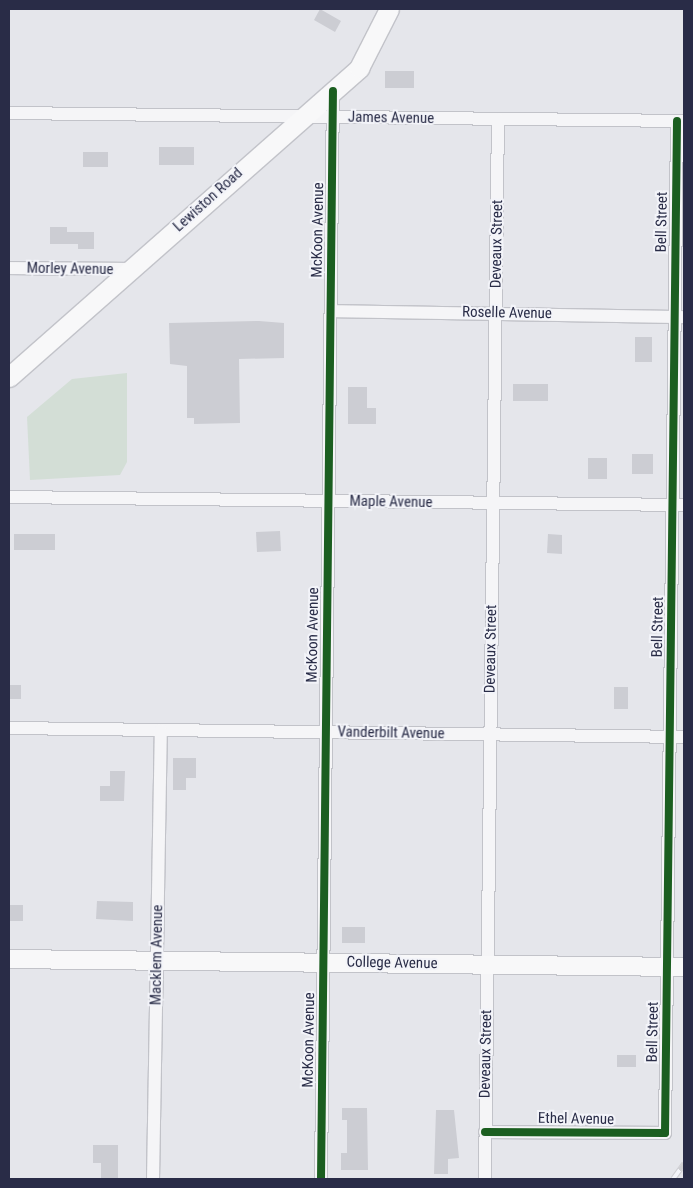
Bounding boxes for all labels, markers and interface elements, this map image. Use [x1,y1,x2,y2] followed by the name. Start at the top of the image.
[348,108,434,128] street label: James Avenue
[170,164,246,236] street label: Lewiston Road
[308,182,328,278] street label: McKoon Avenue
[652,191,672,253] street label: Bell Street
[487,200,507,288] street label: Deveaux Street
[27,259,113,279] street label: Morley Avenue
[462,303,552,323] street label: Roselle Avenue
[349,492,433,512] street label: Maple Avenue
[303,587,323,683] street label: McKoon Avenue
[648,596,668,658] street label: Bell Street
[481,605,501,693] street label: Deveaux Street
[337,723,445,743] street label: Vanderbilt Avenue
[147,905,167,1005] street label: Macklem Avenue
[346,953,438,973] street label: College Avenue
[299,992,319,1088] street label: McKoon Avenue
[643,1001,663,1063] street label: Bell Street
[476,1010,496,1098] street label: Deveaux Street
[538,1109,614,1129] street label: Ethel Avenue

